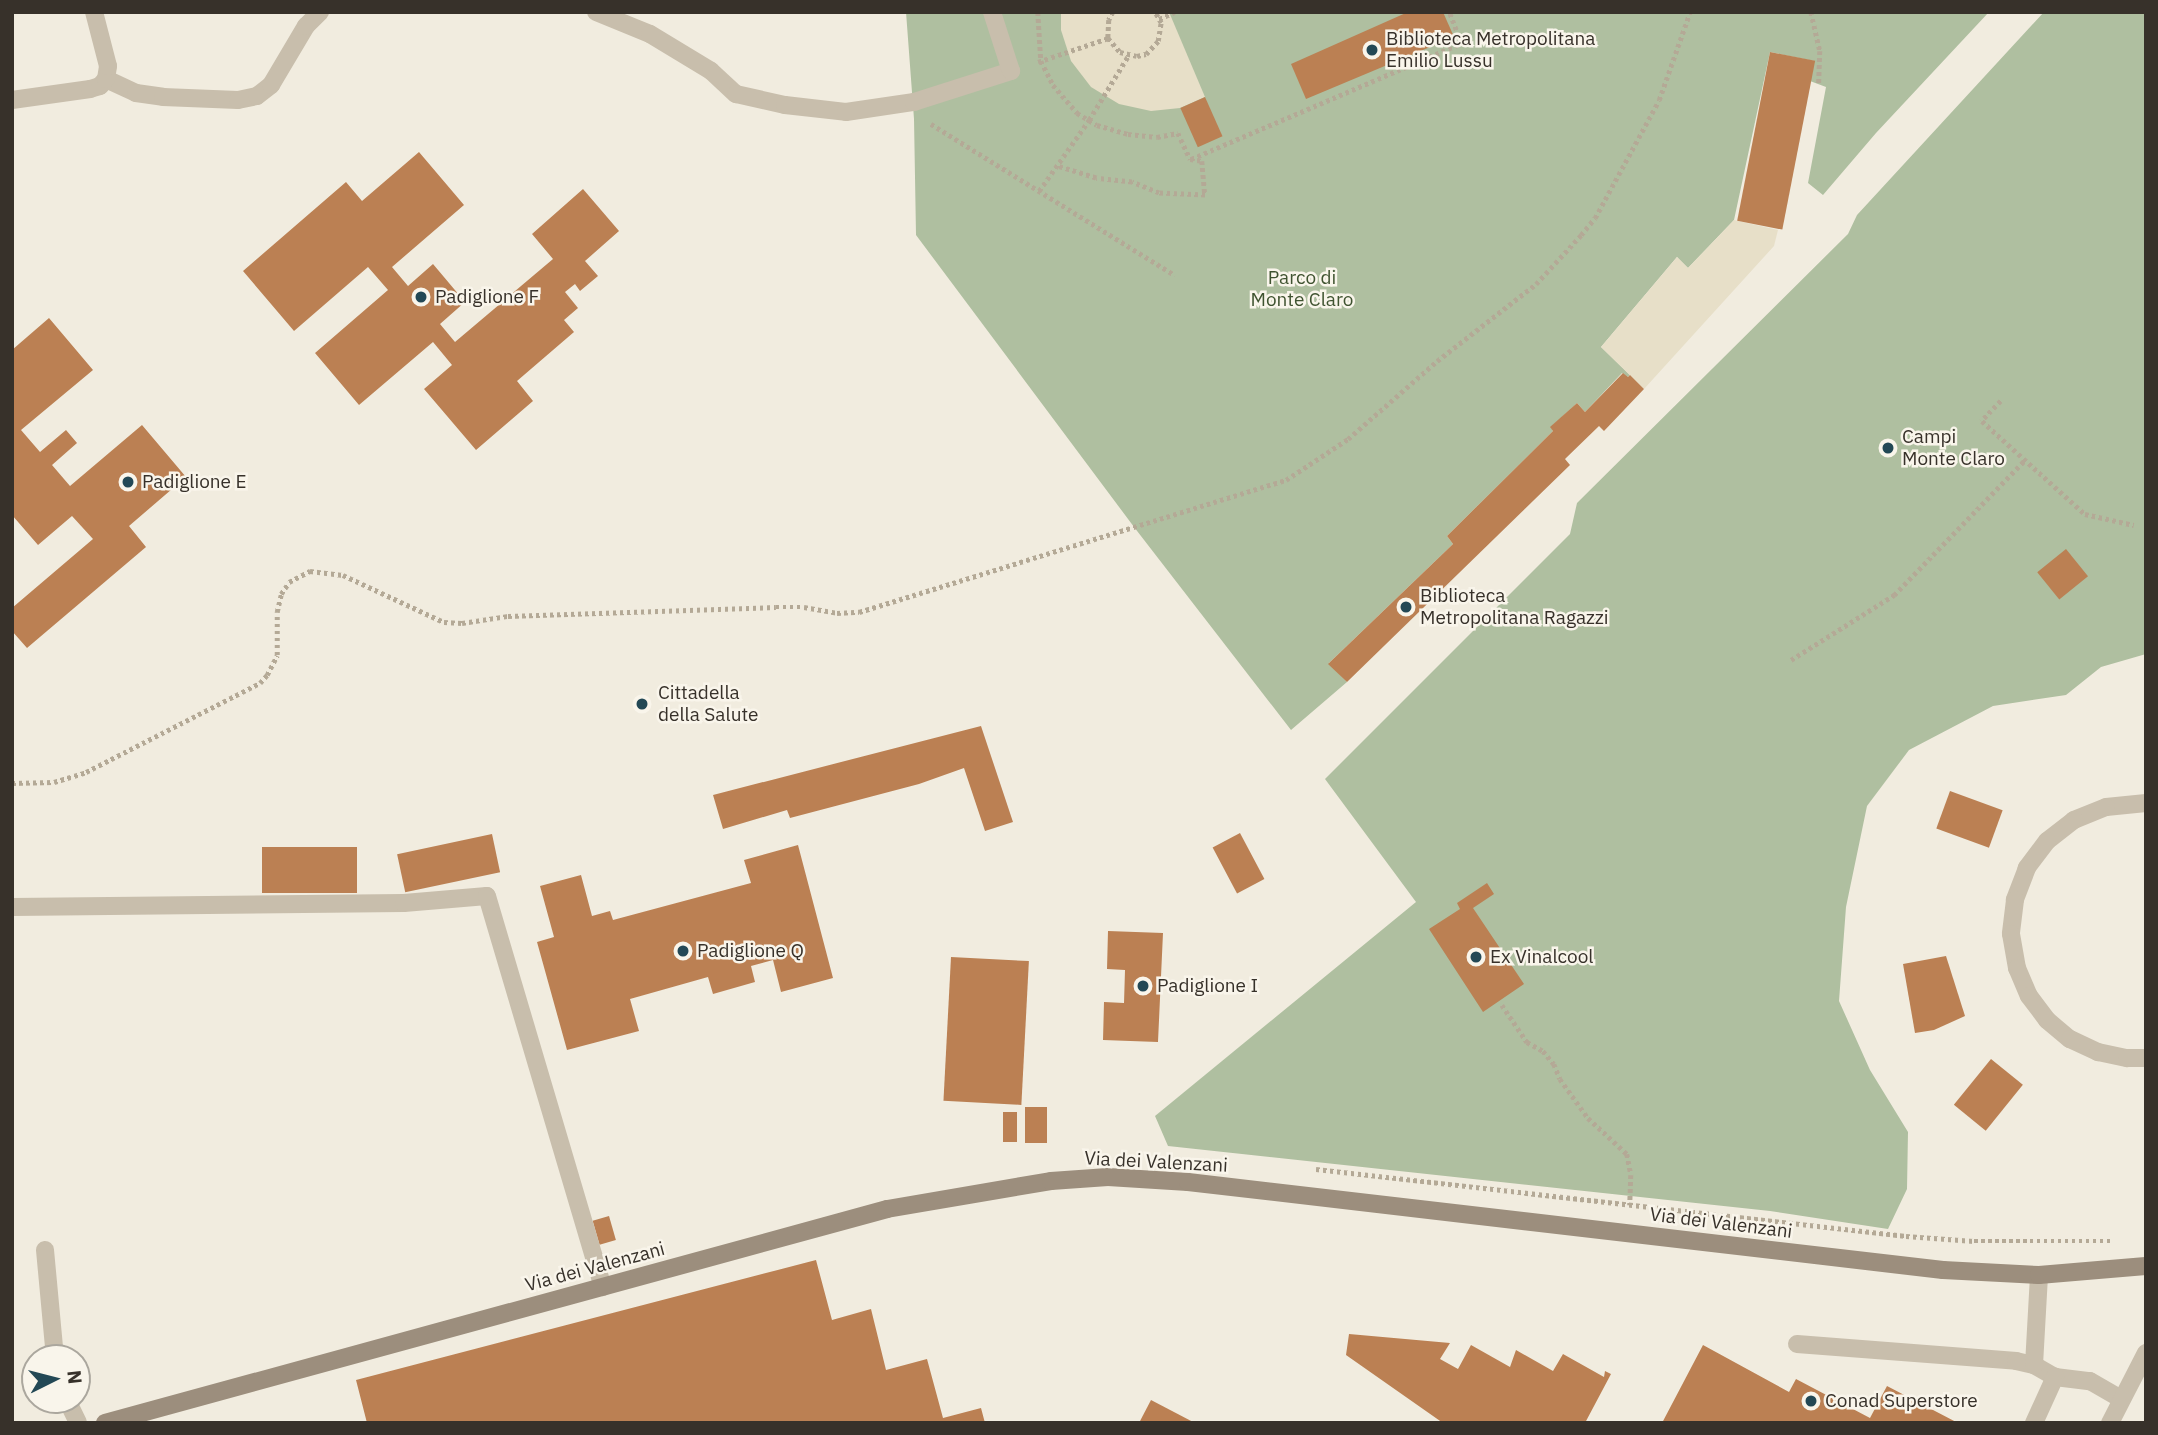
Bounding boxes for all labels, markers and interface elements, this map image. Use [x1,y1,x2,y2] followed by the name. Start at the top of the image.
[1386,28,1595,72] place label: Biblioteca Metropolitana Emilio Lussu
[1364,42,1380,58] marker: Biblioteca Metropolitana Emilio Lussu
[1251,267,1353,311] park label: Parco di Monte Claro
[435,286,539,308] place label: Padiglione F
[413,289,429,305] marker: Padiglione F
[1902,426,2005,470] place label: Campi Monte Claro
[1880,440,1896,456] marker: Campi Monte Claro
[142,471,247,493] place label: Padiglione E
[120,474,136,490] marker: Padiglione E
[1420,585,1608,629] place label: Biblioteca Metropolitana Ragazzi
[1398,599,1414,615] marker: Biblioteca Metropolitana Ragazzi
[658,682,758,726] place label: Cittadella della Salute
[632,694,652,714] marker: Cittadella della Salute
[697,940,804,962] place label: Padiglione Q
[675,943,691,959] marker: Padiglione Q
[1490,946,1594,968] place label: Ex Vinalcool
[1468,949,1484,965] marker: Ex Vinalcool
[1157,975,1258,997] place label: Padiglione I
[1135,978,1151,994] marker: Padiglione I
[1084,1147,1228,1177] street label: Via dei Valenzani
[1648,1203,1794,1243] street label: Via dei Valenzani
[523,1237,667,1297] street label: Via dei Valenzani
[21,1344,91,1414] north arrow
[62,1369,88,1385] text: N
[1825,1390,1978,1412] place label: Conad Superstore
[1803,1393,1819,1409] marker: Conad Superstore

